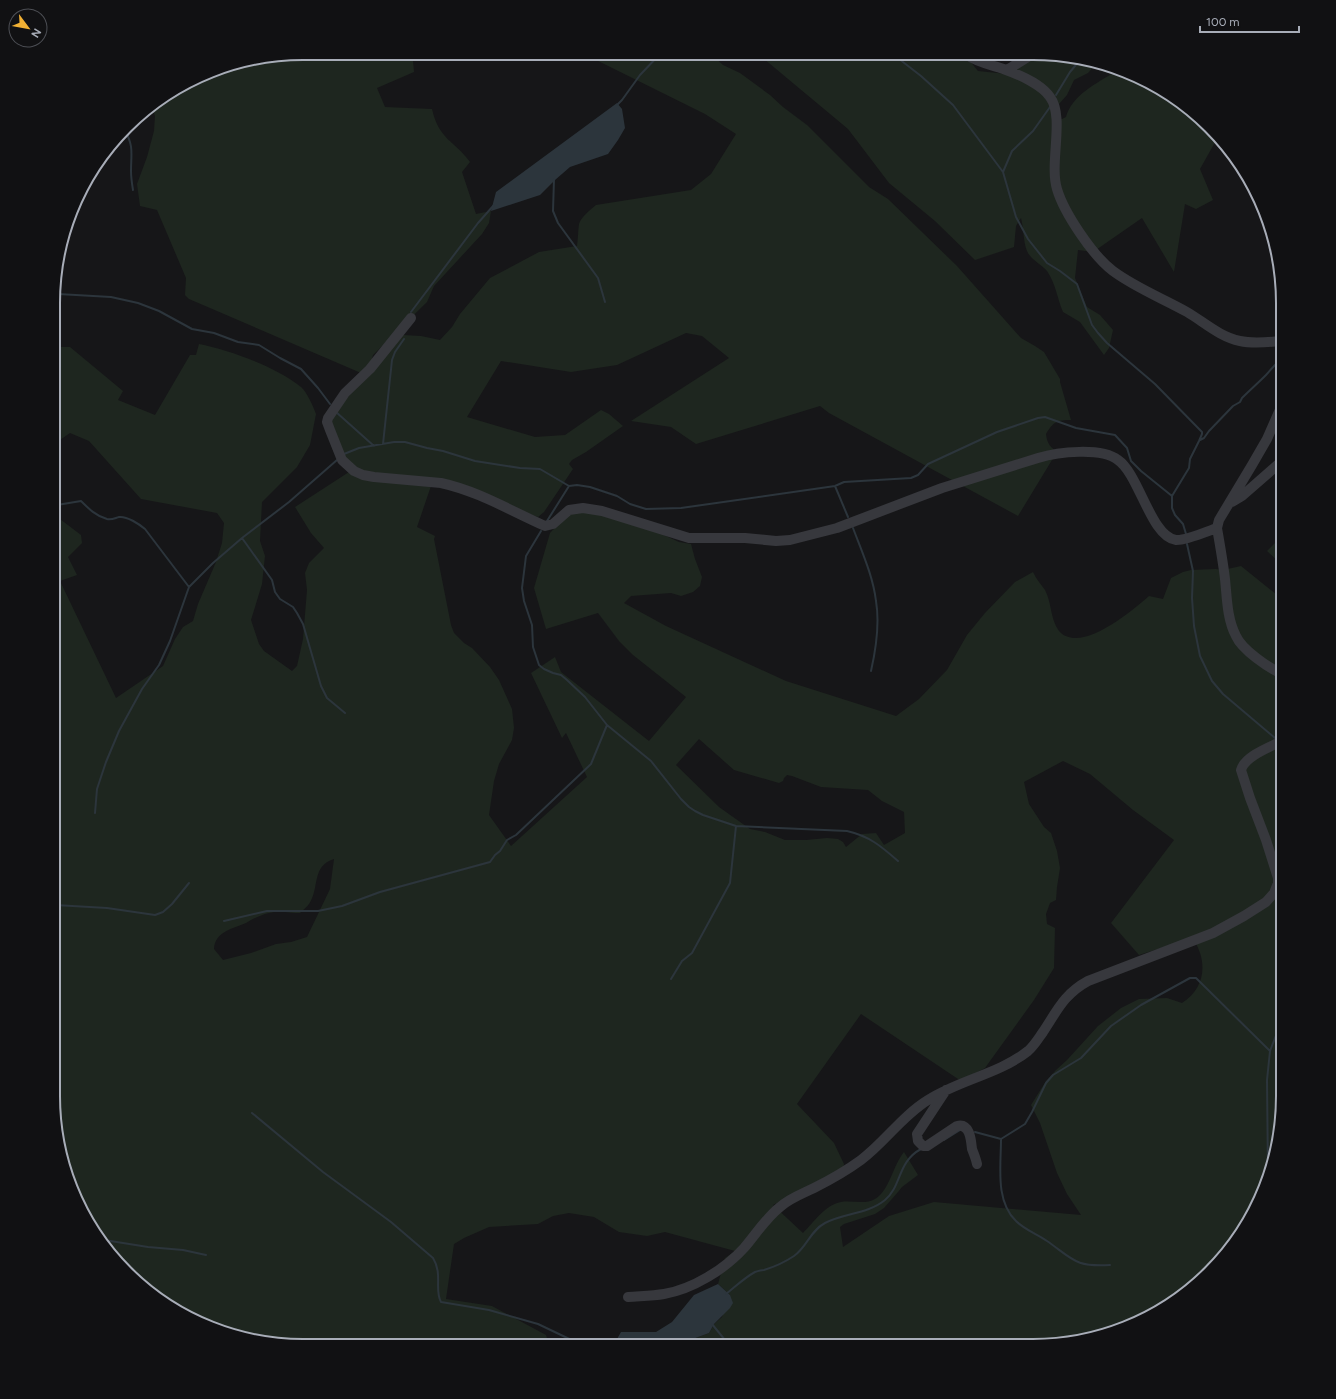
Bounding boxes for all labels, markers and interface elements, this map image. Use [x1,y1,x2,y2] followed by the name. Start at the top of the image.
[8,8,48,48] north arrow
[1200,8,1299,34] scale bar
[1206,15,1240,29] text: 100 m
[28,26,44,40] text: N

